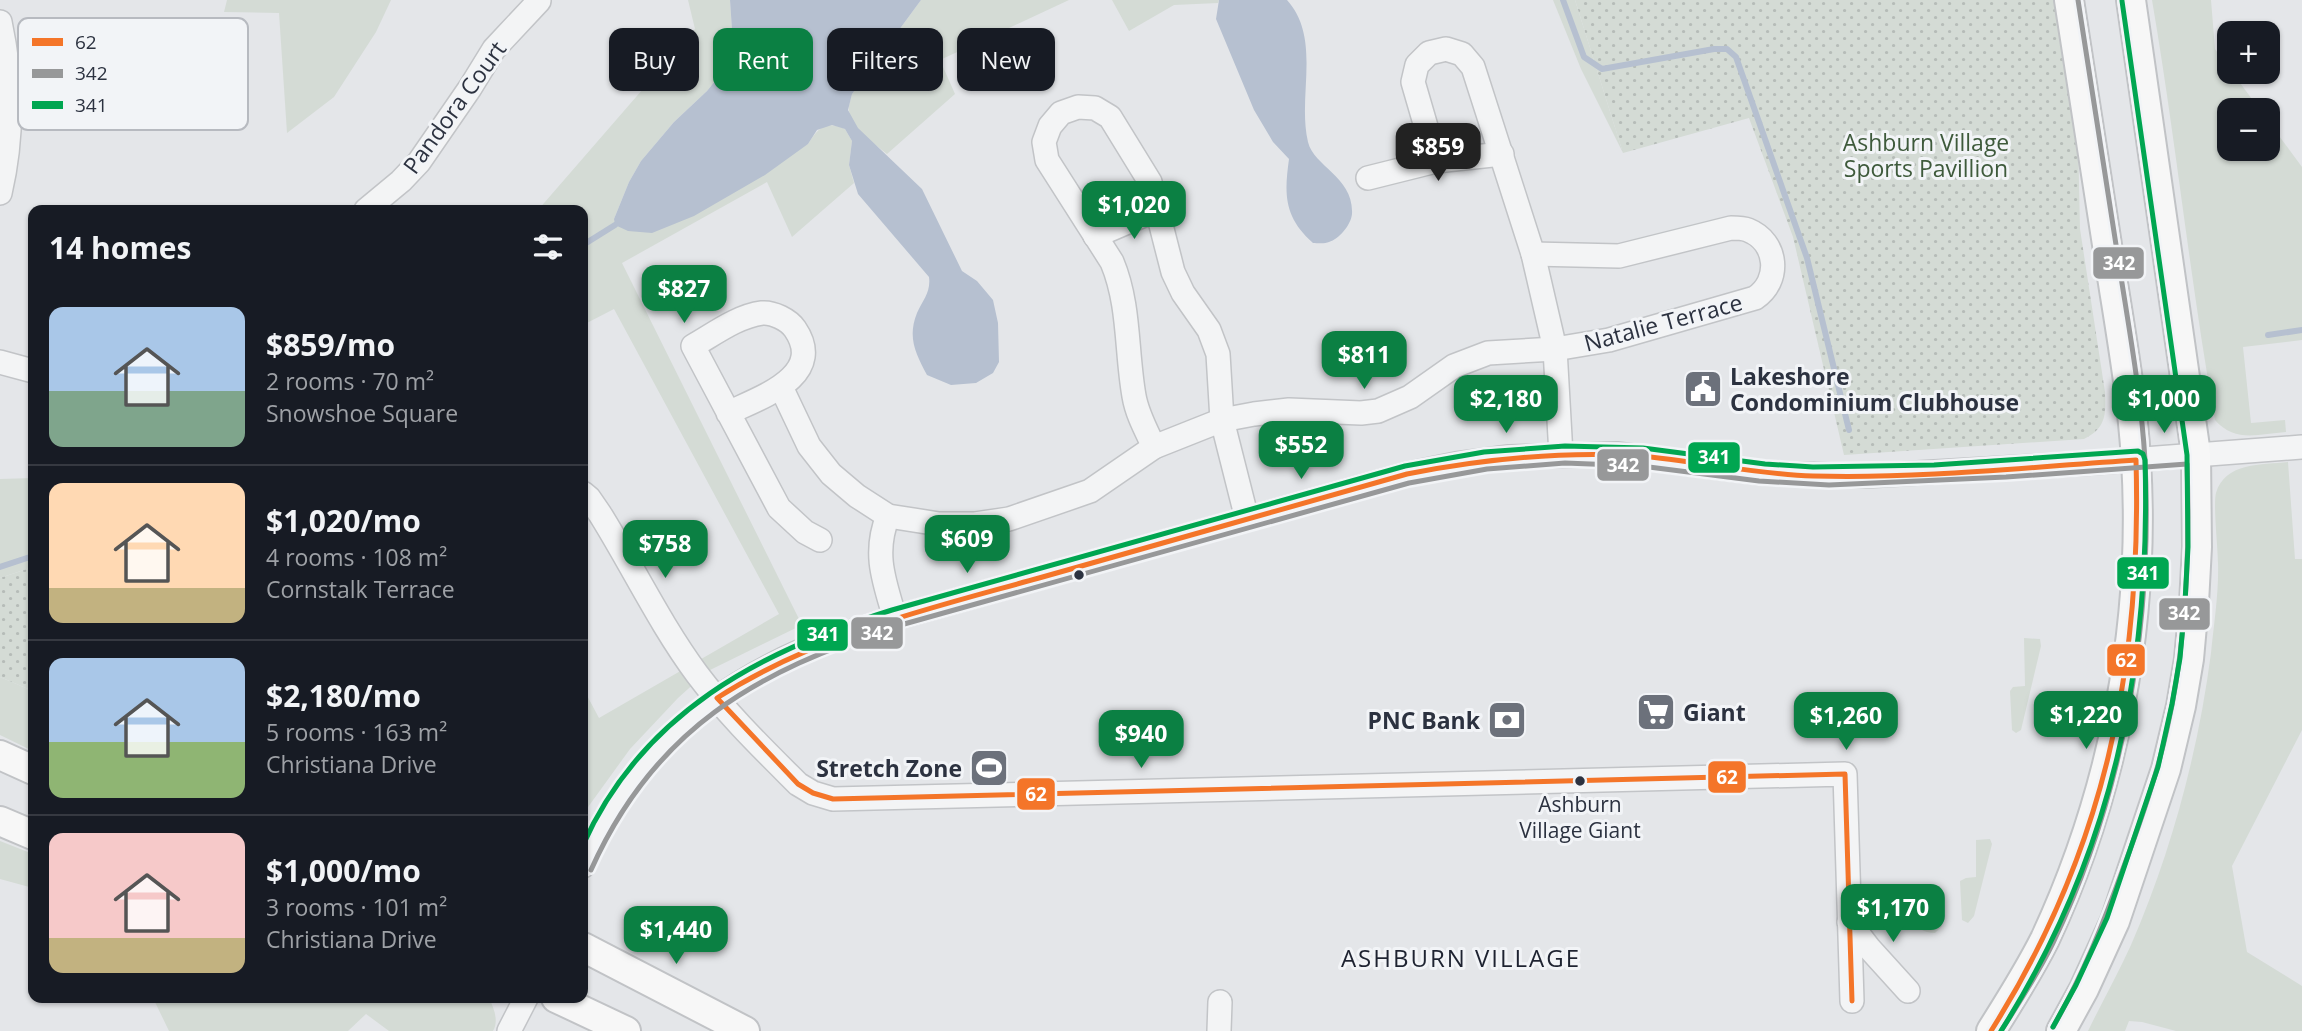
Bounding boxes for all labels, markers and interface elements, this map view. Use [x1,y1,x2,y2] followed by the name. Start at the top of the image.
[18,18,248,130] legend
[2217,21,2280,161] map controls
[2217,21,2280,84] button: +
[609,28,699,91] chip: Buy
[713,28,813,91] chip: Rent
[827,28,943,91] chip: Filters
[957,28,1055,91] chip: New
[75,29,97,55] text: 62
[395,34,513,180] street label: Pandora Court
[75,60,108,86] text: 342
[75,92,108,118] text: 341
[2217,98,2280,161] button: −
[1397,124,1479,183] pin: $859
[1843,126,2009,184] park label: Ashburn Village Sports Pavillion
[1412,130,1464,162] text: $859
[1077,182,1191,241] pin: $1,020
[1098,188,1170,220] text: $1,020
[49,227,192,268] text: 14 homes
[529,228,567,266] icon: filters
[2092,246,2145,280] line badge: 342
[2103,250,2135,276] text: 342
[643,266,725,325] pin: $827
[658,272,710,304] text: $827
[1580,285,1746,359] street label: Natalie Terrace
[266,324,395,365] text: $859/mo
[1323,332,1405,391] pin: $811
[105,335,189,419] icon: home
[1338,338,1390,370] text: $811
[1730,360,2019,418] place label: Lakeshore Condominium Clubhouse
[266,365,434,397] text: 2 rooms · 70 m²
[1682,368,1724,410] public building icon: Lakeshore Condominium Clubhouse
[1449,376,1563,435] pin: $2,180
[2107,376,2221,435] pin: $1,000
[1470,382,1542,414] text: $2,180
[2128,382,2200,414] text: $1,000
[266,397,458,429] text: Snowshoe Square
[1260,421,1342,481] pin: $552
[1275,428,1327,460] text: $552
[1687,441,1741,474] line badge: 341
[1698,444,1730,470] text: 341
[1596,448,1650,482] line badge: 342
[1607,452,1639,478] text: 342
[266,500,421,541] text: $1,020/mo
[105,511,189,595] icon: home
[926,516,1008,575] pin: $609
[624,520,706,580] pin: $758
[941,522,993,554] text: $609
[639,527,691,559] text: $758
[266,541,447,573] text: 4 rooms · 108 m²
[2116,556,2170,590] line badge: 341
[2127,560,2159,586] text: 341
[1072,568,1086,582] unlabelled marker
[266,573,455,605] text: Cornstalk Terrace
[2158,597,2211,631] line badge: 342
[2168,600,2200,626] text: 342
[850,616,904,650] line badge: 342
[796,618,849,652] line badge: 341
[861,620,893,646] text: 342
[807,621,839,647] text: 341
[2106,643,2146,677] line badge: 62
[2115,647,2137,673] text: 62
[266,675,421,716] text: $2,180/mo
[105,686,189,770] icon: home
[1635,691,1677,733] supermarket icon: Giant
[1789,692,1903,752] pin: $1,260
[2029,692,2143,751] pin: $1,220
[1683,696,1746,728] place label: Giant
[2050,698,2122,730] text: $1,220
[1486,699,1528,741] bank icon: PNC Bank
[1810,699,1882,731] text: $1,260
[1368,704,1481,736] place label: PNC Bank
[1100,710,1182,770] pin: $940
[266,716,447,748] text: 5 rooms · 163 m²
[1115,717,1167,749] text: $940
[968,747,1010,789] sports icon: Stretch Zone
[266,748,437,780] text: Christiana Drive
[816,752,962,784] place label: Stretch Zone
[1707,760,1747,794] line badge: 62
[1716,764,1738,790] text: 62
[1573,774,1587,788] marker: Ashburn Village Giant
[1016,777,1056,811] line badge: 62
[1025,781,1047,807] text: 62
[1519,790,1641,844] place label: Ashburn Village Giant
[266,850,421,891] text: $1,000/mo
[105,861,189,945] icon: home
[1836,884,1950,944] pin: $1,170
[266,891,447,923] text: 3 rooms · 101 m²
[1857,891,1929,923] text: $1,170
[619,906,733,966] pin: $1,440
[640,913,712,945] text: $1,440
[266,923,437,955] text: Christiana Drive
[1341,941,1581,974] district label: ASHBURN VILLAGE

